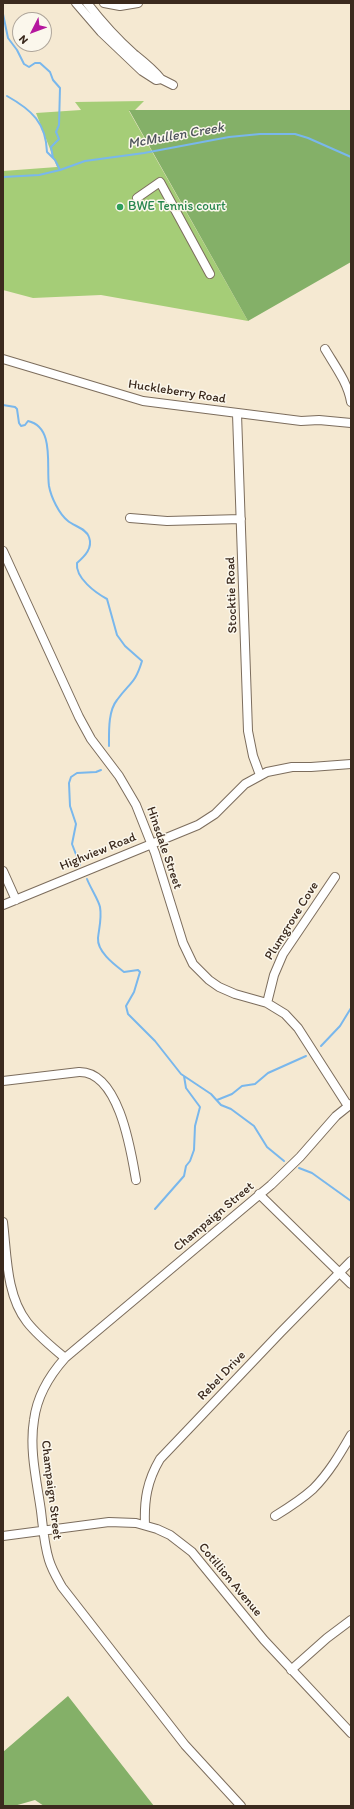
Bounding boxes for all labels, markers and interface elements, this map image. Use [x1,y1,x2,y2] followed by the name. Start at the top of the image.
[12,12,52,52] north arrow
[16,33,31,47] text: N
[127,119,225,153] water label: McMullen Creek
[128,199,226,215] place label: BWE Tennis court
[115,202,125,212] marker: BWE Tennis court
[127,377,227,407] street label: Huckleberry Road
[223,556,241,634] street label: Stocktie Road
[143,805,185,891] street label: Hinsdale Street
[58,830,138,874] street label: Highview Road
[262,879,322,963] street label: Plumgrove Cove
[171,1179,257,1255] street label: Champaign Street
[195,1348,249,1404] street label: Rebel Drive
[37,1439,65,1541] street label: Champaign Street
[195,1540,265,1620] street label: Cotillion Avenue

